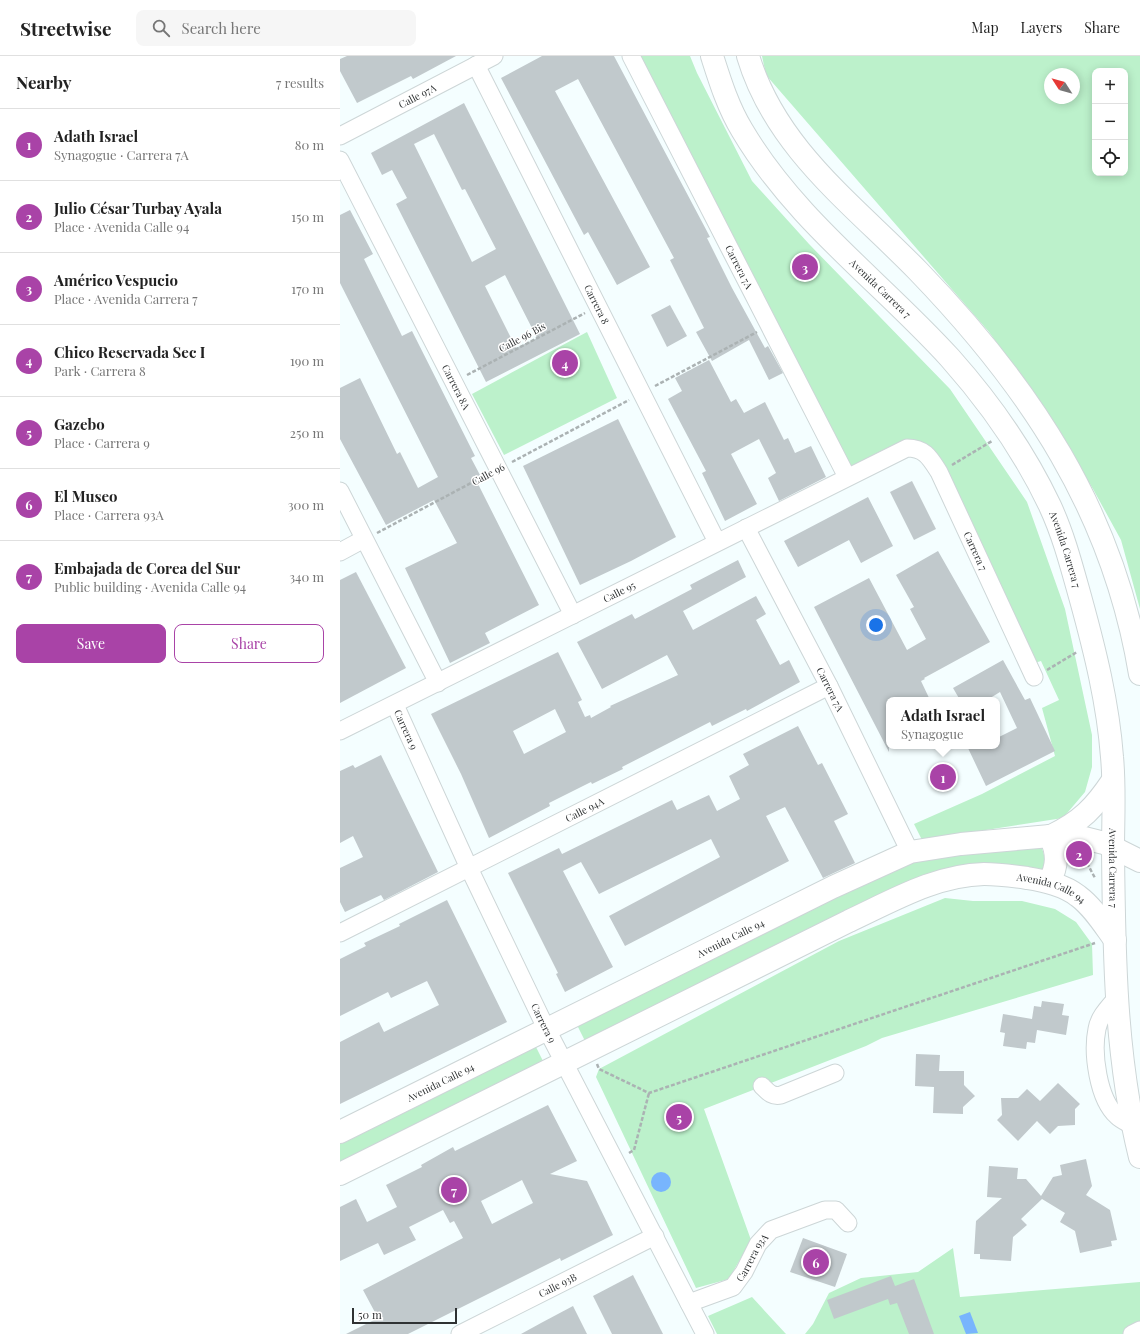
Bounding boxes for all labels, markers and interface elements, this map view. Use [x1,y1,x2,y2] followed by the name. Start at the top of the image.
[136,10,416,46] search box
[20,15,112,41] text: Streetwise
[150,17,172,39] icon: search
[182,18,261,38] text: Search here
[971,18,999,37] text: Map
[1021,18,1062,37] text: Layers
[1084,18,1120,37] text: Share
[1044,68,1080,104] north arrow
[1092,68,1128,176] map controls
[1092,68,1128,104] button: +
[16,71,71,93] text: Nearby
[276,74,324,91] text: 7 results
[396,80,439,111] street label: Calle 97A
[1092,104,1128,140] button: −
[54,126,138,146] text: Adath Israel
[27,136,31,153] text: 1
[295,136,324,153] text: 80 m
[1092,140,1128,176] button: locate
[54,146,189,163] text: Synagogue · Carrera 7A
[54,198,222,218] text: Julio César Turbay Ayala
[26,208,32,225] text: 2
[291,208,324,225] text: 150 m
[54,218,189,235] text: Place · Avenida Calle 94
[722,242,757,292] street label: Carrera 7A
[792,252,818,282] pin: 3
[846,255,914,321] street label: Avenida Carrera 7
[54,270,178,290] text: Américo Vespucio
[26,280,32,297] text: 3
[291,280,324,297] text: 170 m
[581,282,613,326] street label: Carrera 8
[54,290,198,307] text: Place · Avenida Carrera 7
[496,319,548,355] street label: Calle 96 Bis
[54,342,205,362] text: Chico Reservada Sec I
[552,348,578,378] pin: 4
[26,352,32,369] text: 4
[290,352,324,369] text: 190 m
[54,362,146,379] text: Park · Carrera 8
[439,362,474,413] street label: Carrera 8A
[54,414,105,434] text: Gazebo
[26,424,32,441] text: 5
[290,424,324,441] text: 250 m
[54,434,150,451] text: Place · Carrera 9
[469,460,507,488] street label: Calle 96
[54,486,117,506] text: El Museo
[25,496,33,513] text: 6
[288,496,324,513] text: 300 m
[54,506,164,523] text: Place · Carrera 93A
[1046,508,1084,589] street label: Avenida Carrera 7
[960,529,991,573] street label: Carrera 7
[54,558,240,578] text: Embajada de Corea del Sur
[26,568,32,585] text: 7
[289,568,324,585] text: 340 m
[54,578,246,595] text: Public building · Avenida Calle 94
[601,578,638,606] street label: Calle 95
[866,615,886,635] your location
[16,624,166,663] button: Save
[174,624,324,663] button: Share
[813,665,848,714] street label: Carrera 7A
[886,697,1000,749] popup
[901,705,985,725] text: Adath Israel
[391,707,421,752] street label: Carrera 9
[901,725,964,742] text: Synagogue
[930,762,956,792] pin: 1
[563,794,607,825] street label: Calle 94A
[1106,827,1121,908] street label: Avenida Carrera 7
[1066,839,1092,869] pin: 2
[1015,870,1089,907] street label: Avenida Calle 94
[694,915,766,961] street label: Avenida Calle 94
[528,1001,560,1045] street label: Carrera 9
[403,1060,476,1105] street label: Avenida Calle 94
[666,1102,692,1132] pin: 5
[441,1175,467,1205] pin: 7
[732,1230,772,1284] street label: Carrera 93A
[803,1247,829,1277] pin: 6
[536,1270,579,1300] street label: Calle 93B
[352,1306,457,1325] scale bar
[358,1307,382,1322] text: 50 m

